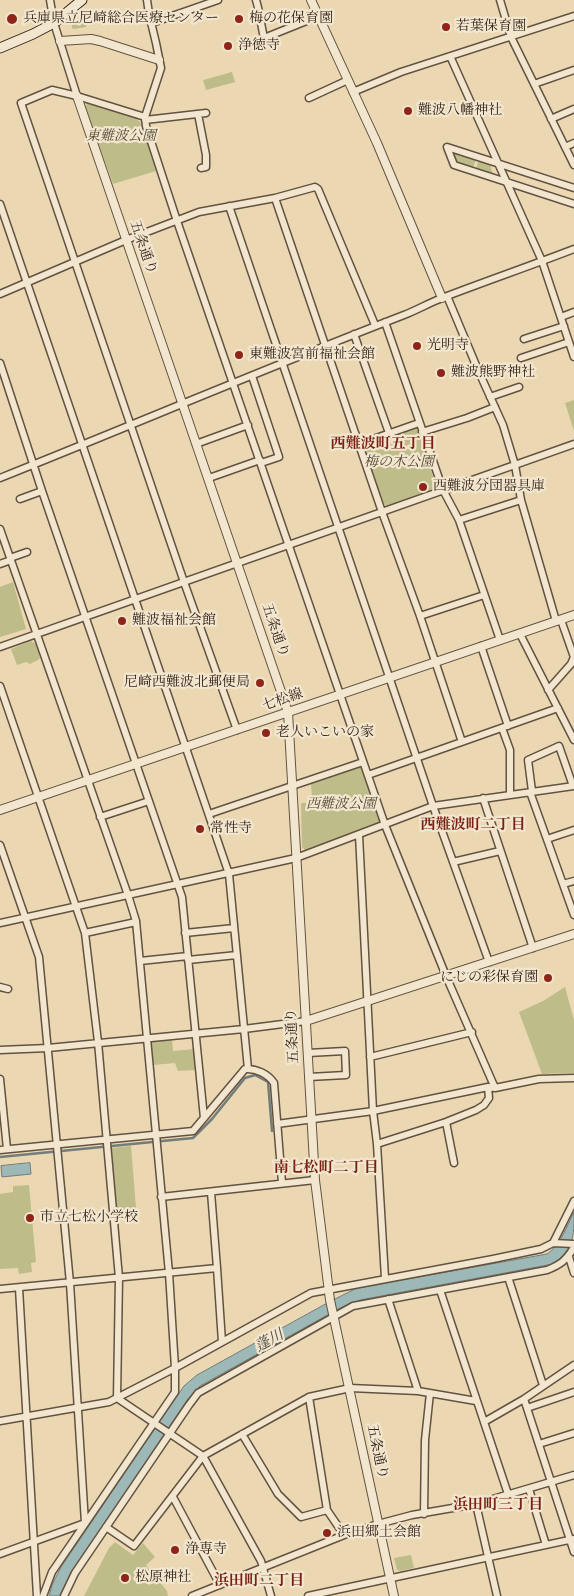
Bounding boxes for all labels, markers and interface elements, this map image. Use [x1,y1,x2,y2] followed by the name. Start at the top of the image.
[23,11,219,27] place label: 兵庫県立尼崎総合医療センター
[249,11,333,27] place label: 梅の花保育園
[5,12,19,26] marker: 兵庫県立尼崎総合医療センター
[233,13,245,25] marker: 梅の花保育園
[456,19,526,35] place label: 若葉保育園
[440,21,452,33] marker: 若葉保育園
[238,38,280,54] place label: 浄徳寺
[222,40,234,52] marker: 浄徳寺
[418,103,502,119] place label: 難波八幡神社
[402,105,414,117] marker: 難波八幡神社
[86,129,156,145] park label: 東難波公園
[125,219,159,277] street label: 五条通り
[427,338,469,354] place label: 光明寺
[411,340,423,352] marker: 光明寺
[249,347,375,363] place label: 東難波宮前福祉会館
[233,349,245,361] marker: 東難波宮前福祉会館
[451,365,535,381] place label: 難波熊野神社
[435,367,447,379] marker: 難波熊野神社
[331,436,435,454] district label: 西難波町五丁目
[364,455,434,471] park label: 梅の木公園
[433,479,545,495] place label: 西難波分団器具庫
[417,481,429,493] marker: 西難波分団器具庫
[257,602,291,660] street label: 五条通り
[132,613,216,629] place label: 難波福祉会館
[116,615,128,627] marker: 難波福祉会館
[124,675,250,691] place label: 尼崎西難波北郵便局
[254,677,266,689] marker: 尼崎西難波北郵便局
[260,686,306,716] street label: 七松線
[276,725,374,741] place label: 老人いこいの家
[260,727,272,739] marker: 老人いこいの家
[306,797,376,813] park label: 西難波公園
[421,817,525,835] district label: 西難波町二丁目
[210,821,252,837] place label: 常性寺
[194,823,206,835] marker: 常性寺
[440,970,538,986] place label: にじの彩保育園
[542,972,554,984] marker: にじの彩保育園
[284,1008,304,1064] street label: 五条通り
[274,1160,378,1178] district label: 南七松町二丁目
[40,1210,138,1226] place label: 市立七松小学校
[24,1212,36,1224] marker: 市立七松小学校
[253,1327,287,1357] water label: 蓬川
[362,1423,390,1481] street label: 五条通り
[453,1497,543,1515] district label: 浜田町三丁目
[337,1525,421,1541] place label: 浜田郷土会館
[321,1527,333,1539] marker: 浜田郷土会館
[185,1542,227,1558] place label: 浄専寺
[169,1544,181,1556] marker: 浄専寺
[135,1570,191,1586] place label: 松原神社
[119,1572,131,1584] marker: 松原神社
[214,1573,304,1591] district label: 浜田町二丁目

